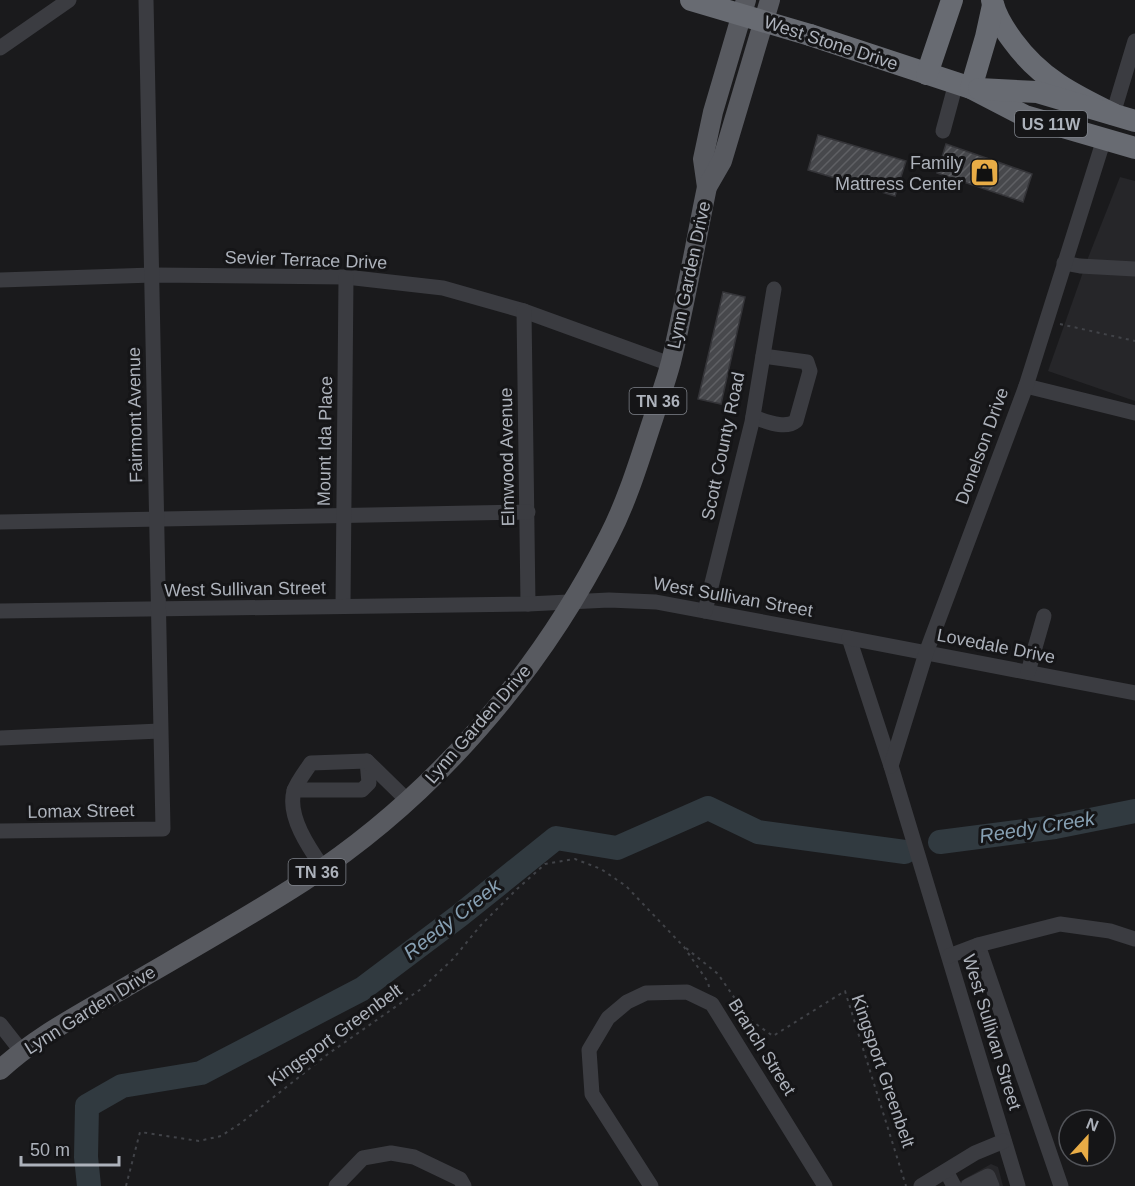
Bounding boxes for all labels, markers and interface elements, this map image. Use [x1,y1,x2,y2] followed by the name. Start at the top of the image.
[761,12,901,74] street label: West Stone Drive
[1015,111,1087,137] road number: US 11W
[835,153,963,194] place label: Family Mattress Center
[968,157,1000,189] shop icon: Family Mattress Center
[664,199,714,351] street label: Lynn Garden Drive
[224,247,388,273] street label: Sevier Terrace Drive
[124,347,146,483] street label: Fairmont Avenue
[698,370,748,522] street label: Scott County Road
[314,376,336,506] street label: Mount Ida Place
[952,385,1012,507] street label: Donelson Drive
[496,387,518,527] street label: Elmwood Avenue
[630,388,686,414] road number: TN 36
[652,573,814,621] street label: West Sullivan Street
[164,578,326,600] street label: West Sullivan Street
[935,625,1057,667] street label: Lovedale Drive
[421,661,535,787] street label: Lynn Garden Drive
[27,800,135,822] street label: Lomax Street
[978,807,1097,847] water label: Reedy Creek
[288,859,346,885] road number: TN 36
[399,874,506,964] water label: Reedy Creek
[959,952,1025,1112] street label: West Sullivan Street
[21,962,159,1058] street label: Lynn Garden Drive
[264,980,406,1090] street label: Kingsport Greenbelt
[847,992,919,1150] street label: Kingsport Greenbelt
[724,995,800,1099] street label: Branch Street
[1057,1108,1117,1168] north arrow
[1084,1115,1101,1135] text: N
[21,1129,118,1167] scale bar
[30,1140,70,1160] text: 50 m

